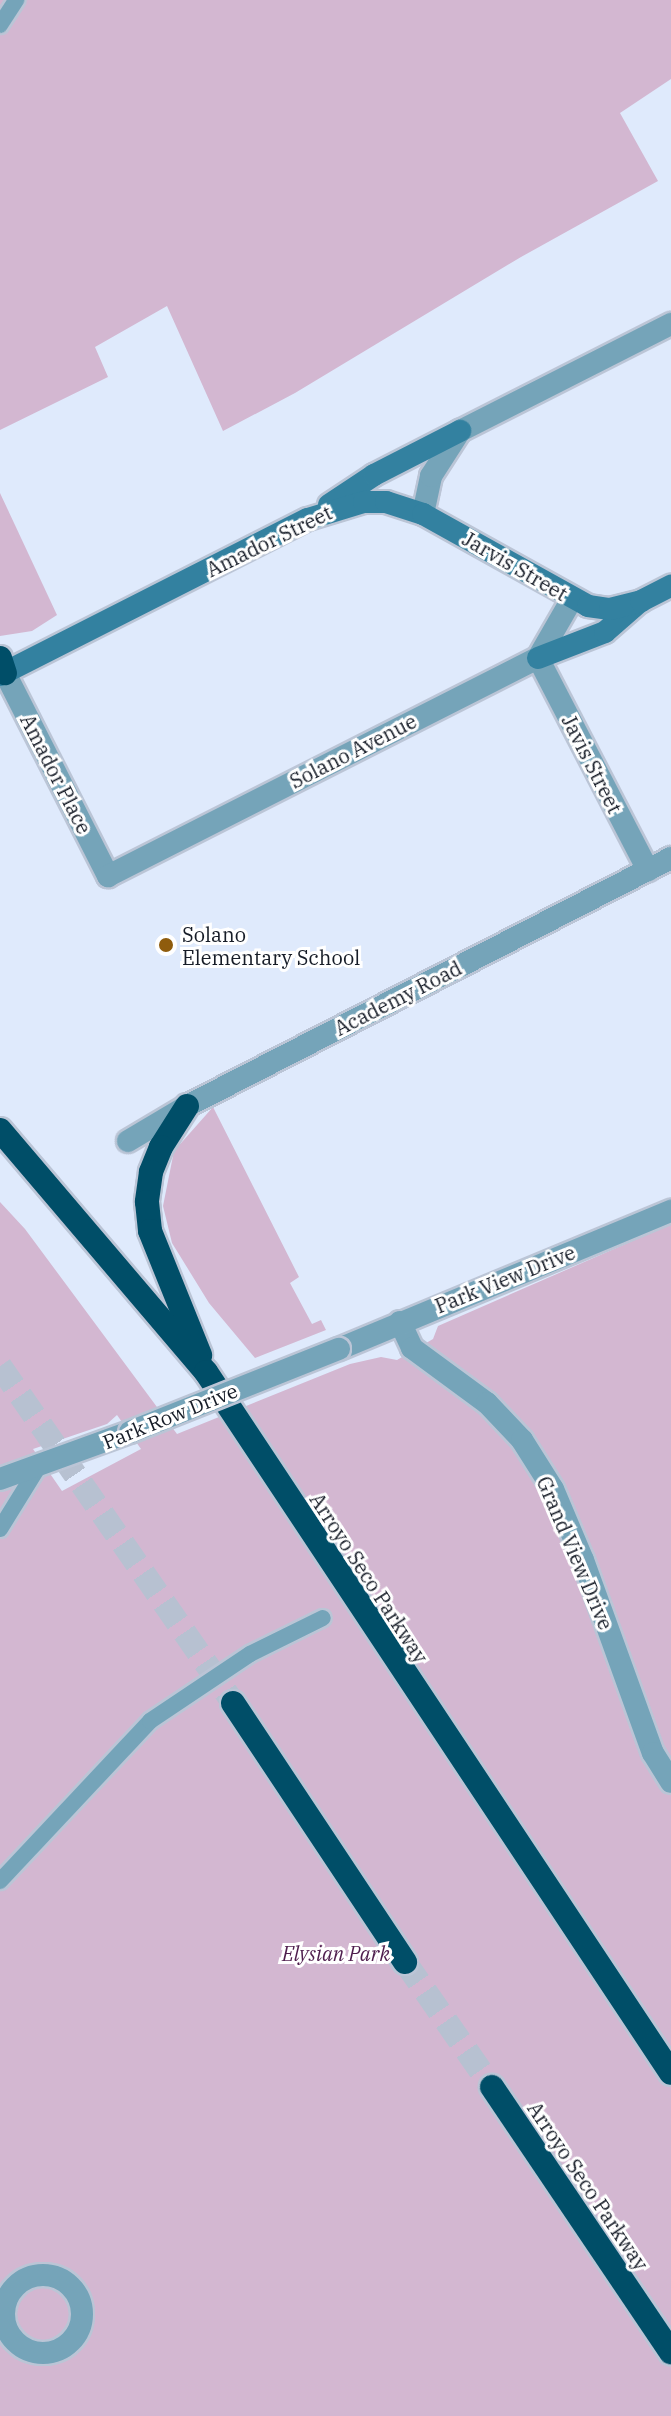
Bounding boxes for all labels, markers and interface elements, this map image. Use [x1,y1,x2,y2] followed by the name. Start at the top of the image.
[202,500,336,582] street label: Amador Street
[458,526,572,606] street label: Jarvis Street
[286,709,420,793] street label: Solano Avenue
[16,710,96,838] street label: Amador Place
[557,711,627,817] street label: Javis Street
[182,922,360,969] place label: Solano Elementary School
[157,936,175,954] marker: Solano Elementary School
[330,956,466,1040] street label: Academy Road
[431,1240,579,1318] street label: Park View Drive
[99,1378,241,1454] street label: Park Row Drive
[532,1473,618,1633] street label: Grand View Drive
[305,1488,433,1668] street label: Arroyo Seco Parkway
[282,1941,390,1965] park label: Elysian Park
[523,2097,653,2275] street label: Arroyo Seco Parkway

